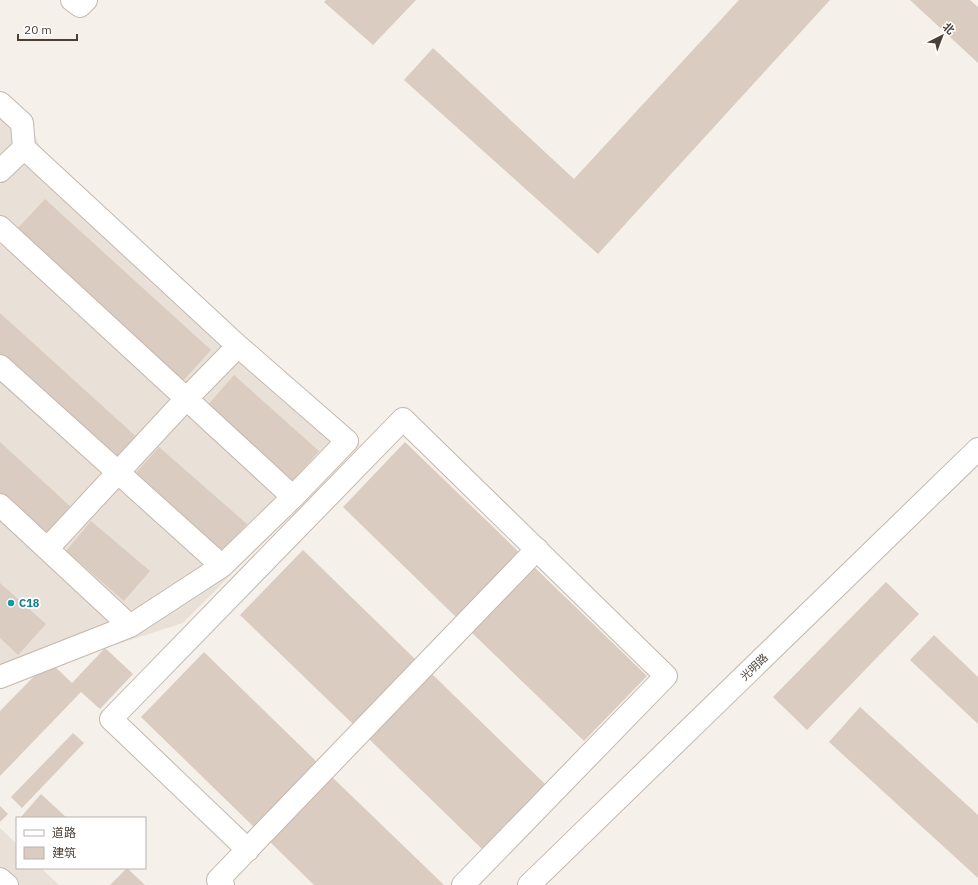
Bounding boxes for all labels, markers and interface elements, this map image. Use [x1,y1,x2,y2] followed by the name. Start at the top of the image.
[18,16,77,42] scale bar
[922,16,962,56] north arrow
[940,20,957,37] text: 北
[24,22,52,37] text: 20 m
[19,596,40,610] place label: C18
[6,598,16,608] marker: C18
[737,651,771,683] street label: 光明路
[16,817,146,869] legend
[52,825,76,840] text: 道路
[52,845,76,860] text: 建筑

